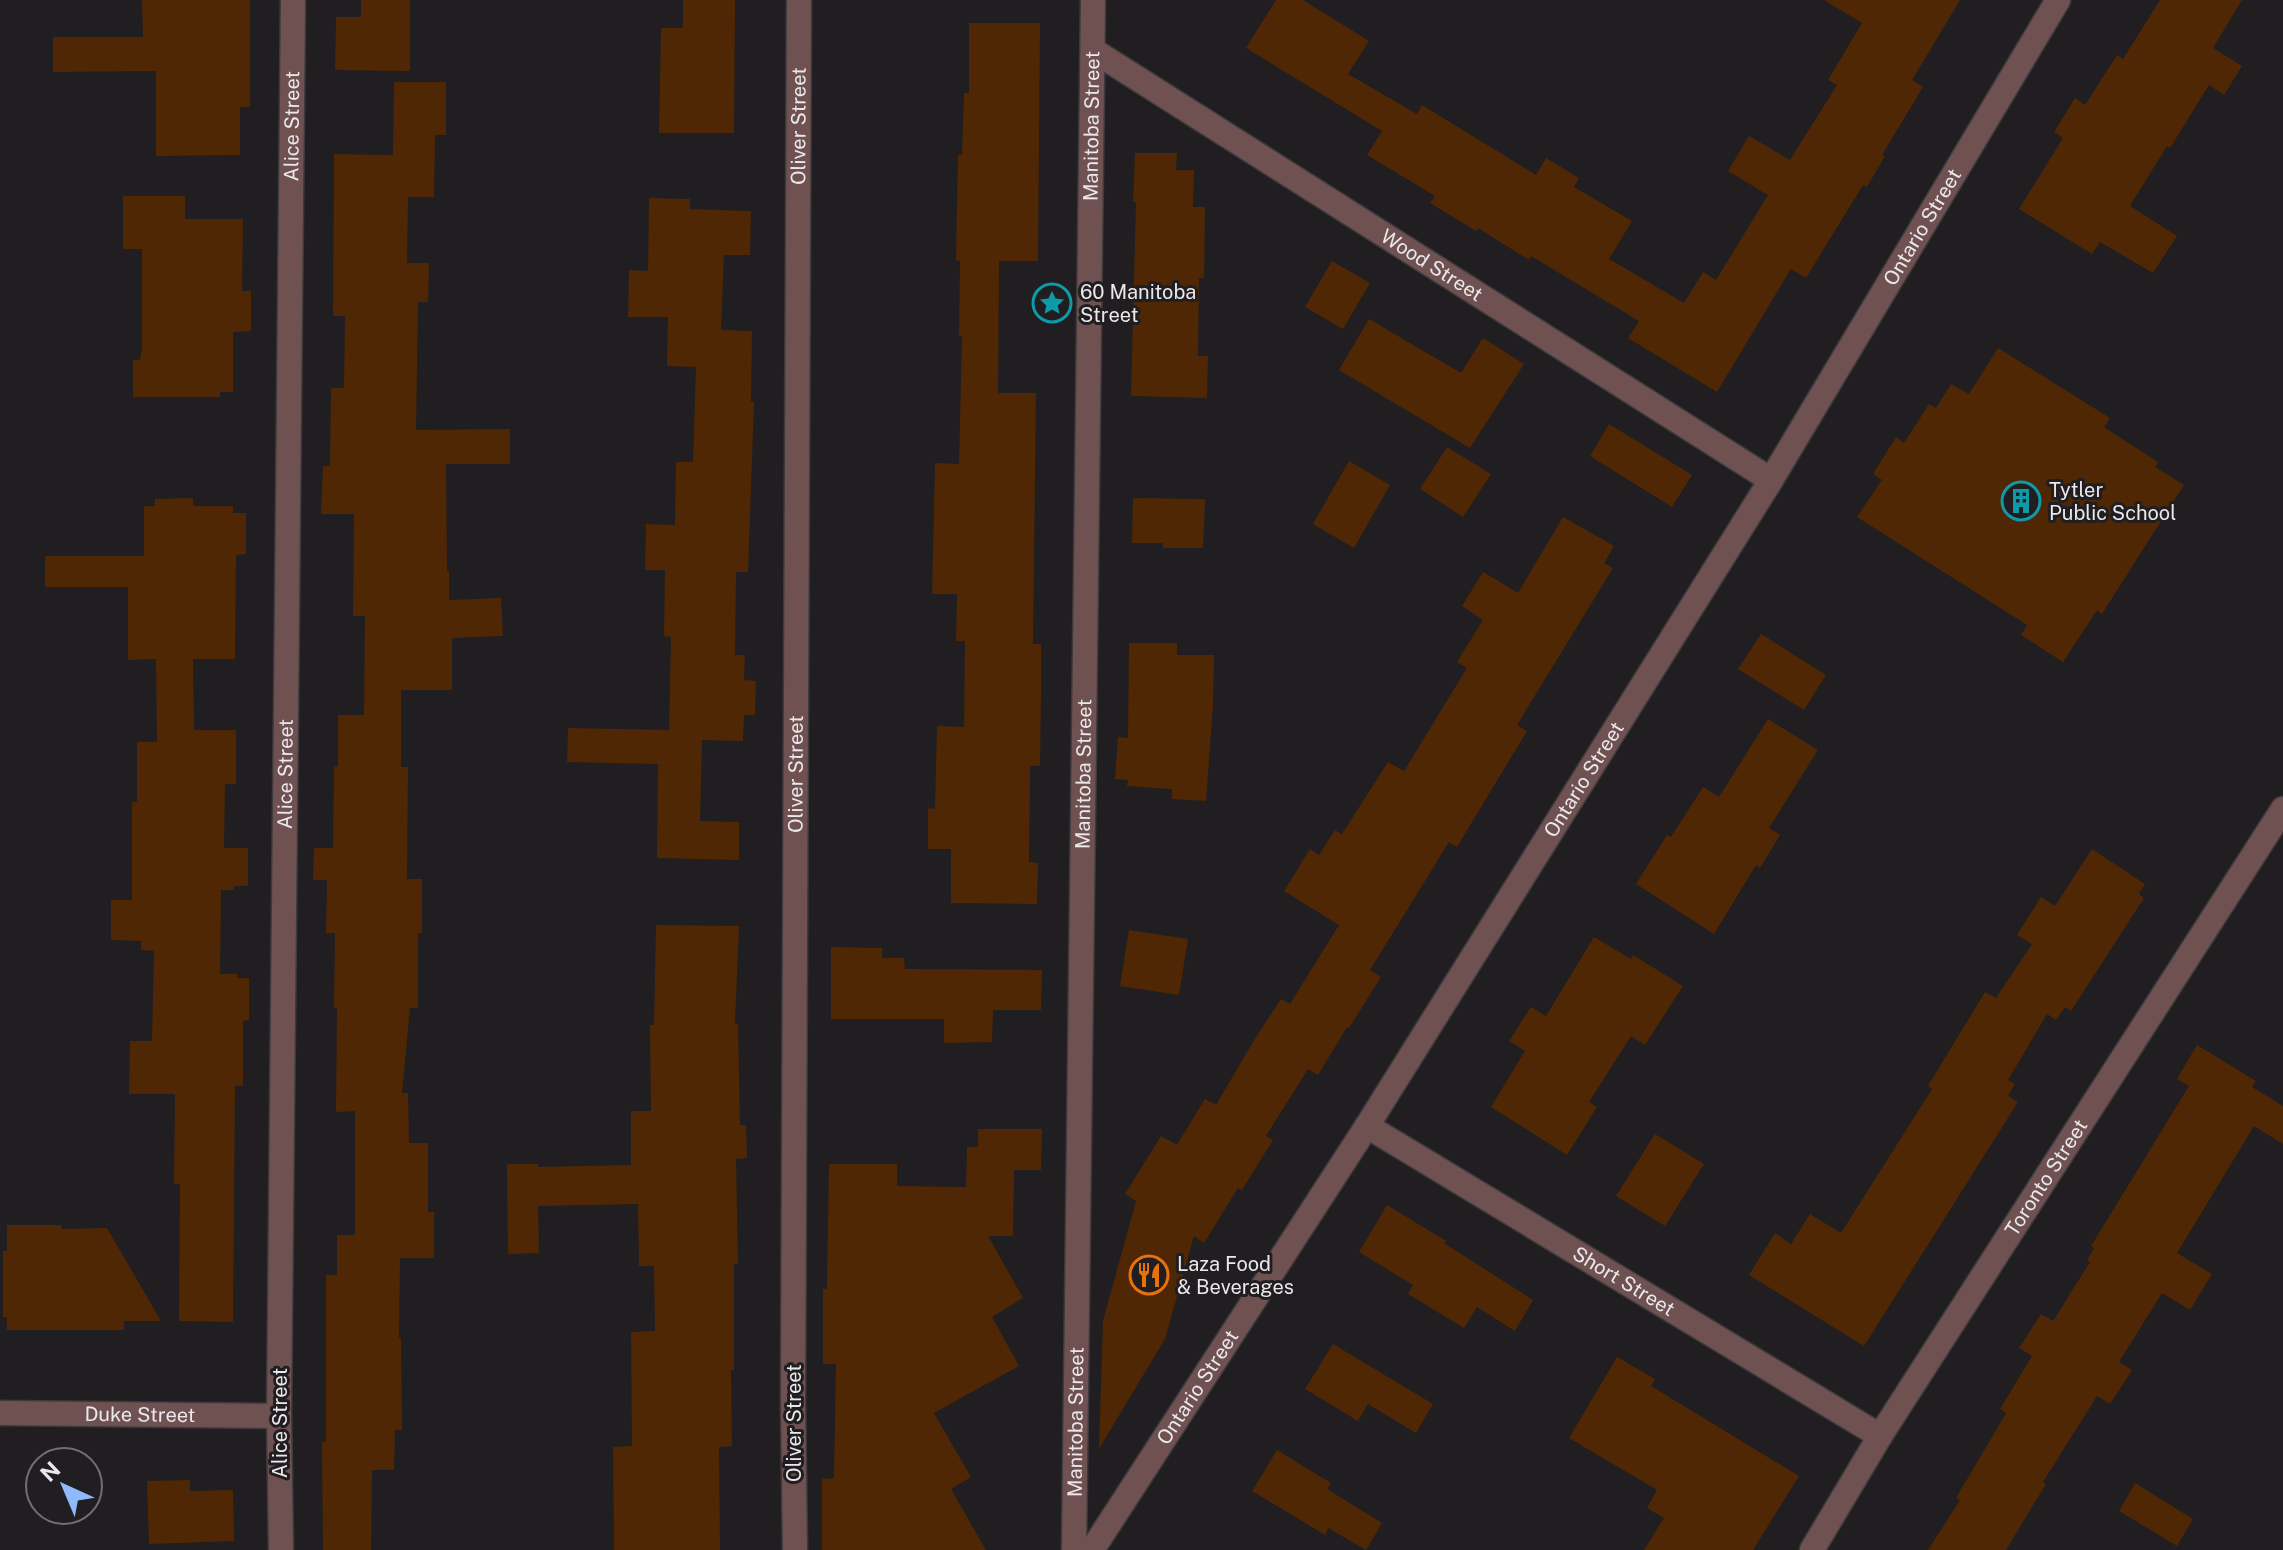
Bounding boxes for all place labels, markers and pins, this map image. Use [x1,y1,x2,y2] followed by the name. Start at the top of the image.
[1080,280,1196,327] place label: 60 Manitoba Street
[1031,282,1073,324] place icon: 60 Manitoba Street
[2049,478,2176,525] place label: Tytler Public School
[2000,480,2042,522] building icon: Tytler Public School
[1177,1252,1294,1299] place label: Laza Food & Beverages
[1128,1254,1170,1296] restaurant icon: Laza Food & Beverages

